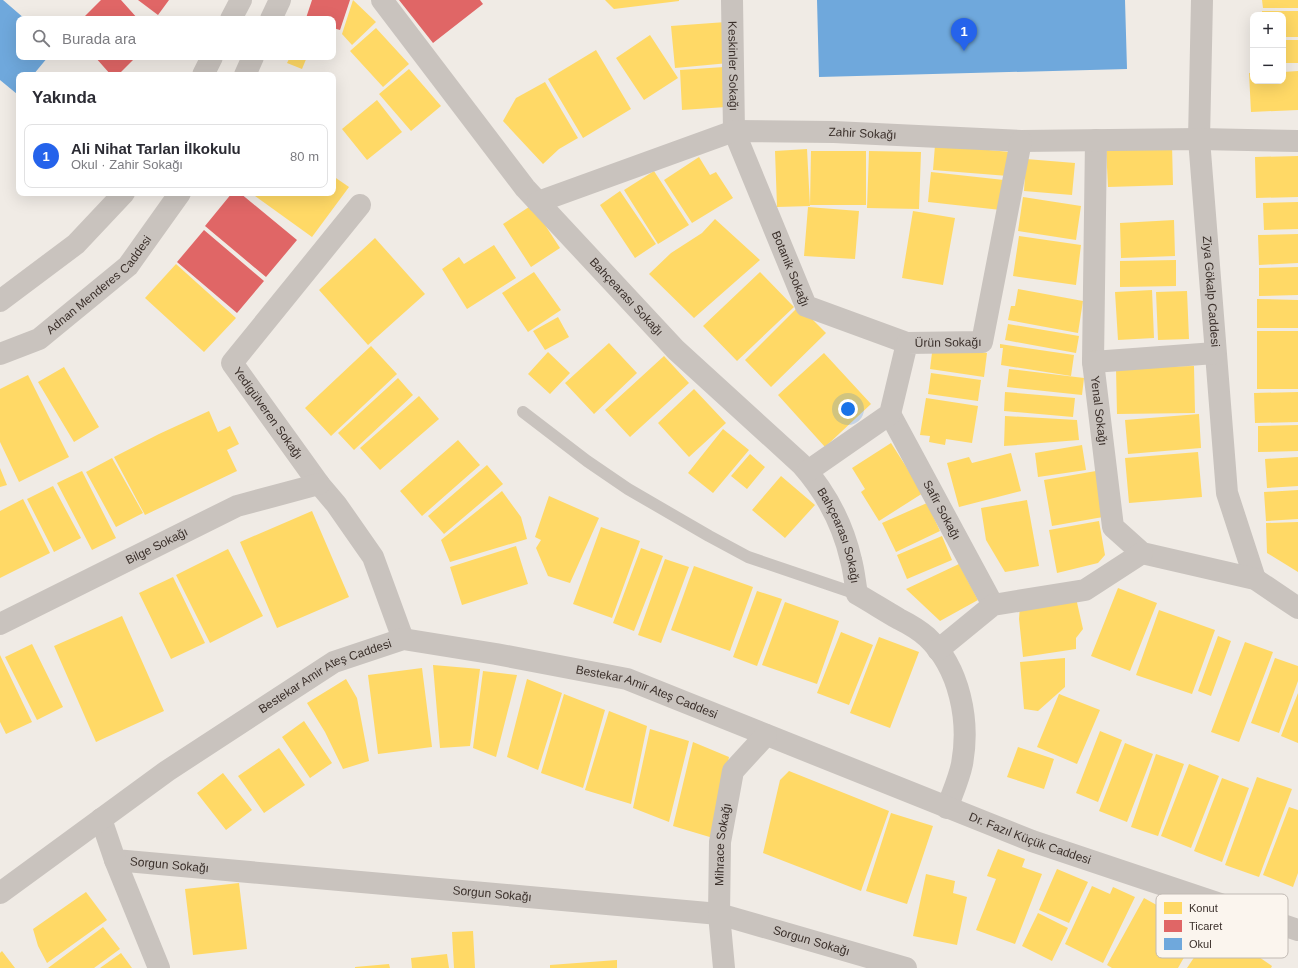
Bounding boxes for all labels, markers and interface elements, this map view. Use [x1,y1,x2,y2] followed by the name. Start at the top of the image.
[1250,12,1286,84] map controls
[1250,12,1286,48] button: +
[16,16,336,60] search box
[951,18,977,51] pin: 1
[725,21,741,111] street label: Keskinler Sokağı
[30,27,52,49] icon: search
[62,30,136,47] text: Burada ara
[1250,48,1286,84] button: −
[32,88,96,107] text: Yakında
[828,125,897,142] street label: Zahir Sokağı
[71,140,241,157] text: Ali Nihat Tarlan İlkokulu
[42,149,50,164] text: 1
[290,149,319,164] text: 80 m
[71,157,183,172] text: Okul · Zahir Sokağı
[769,229,813,309] street label: Botanik Sokağı
[44,233,154,337] street label: Adnan Menderes Caddesi
[1200,235,1222,348] street label: Ziya Gökalp Caddesi
[587,255,666,339] street label: Bahçearası Sokağı
[915,335,982,350] street label: Ürün Sokağı
[230,364,306,462] street label: Yedigülveren Sokağı
[1088,375,1110,446] street label: Yenal Sokağı
[838,399,858,419] your location
[920,478,963,542] street label: Safir Sokağı
[814,485,862,584] street label: Bahçearası Sokağı
[123,525,190,567] street label: Bilge Sokağı
[256,636,393,716] street label: Bestekar Amir Ateş Caddesi
[575,662,720,721] street label: Bestekar Amir Ateş Caddesi
[712,802,734,886] street label: Mihrace Sokağı
[967,810,1093,867] street label: Dr. Fazıl Küçük Caddesi
[129,854,210,875] street label: Sorgun Sokağı
[452,883,532,904] street label: Sorgun Sokağı
[1156,894,1288,958] legend
[1189,902,1218,914] text: Konut
[1189,920,1222,932] text: Ticaret
[771,923,852,958] street label: Sorgun Sokağı
[1189,938,1212,950] text: Okul

